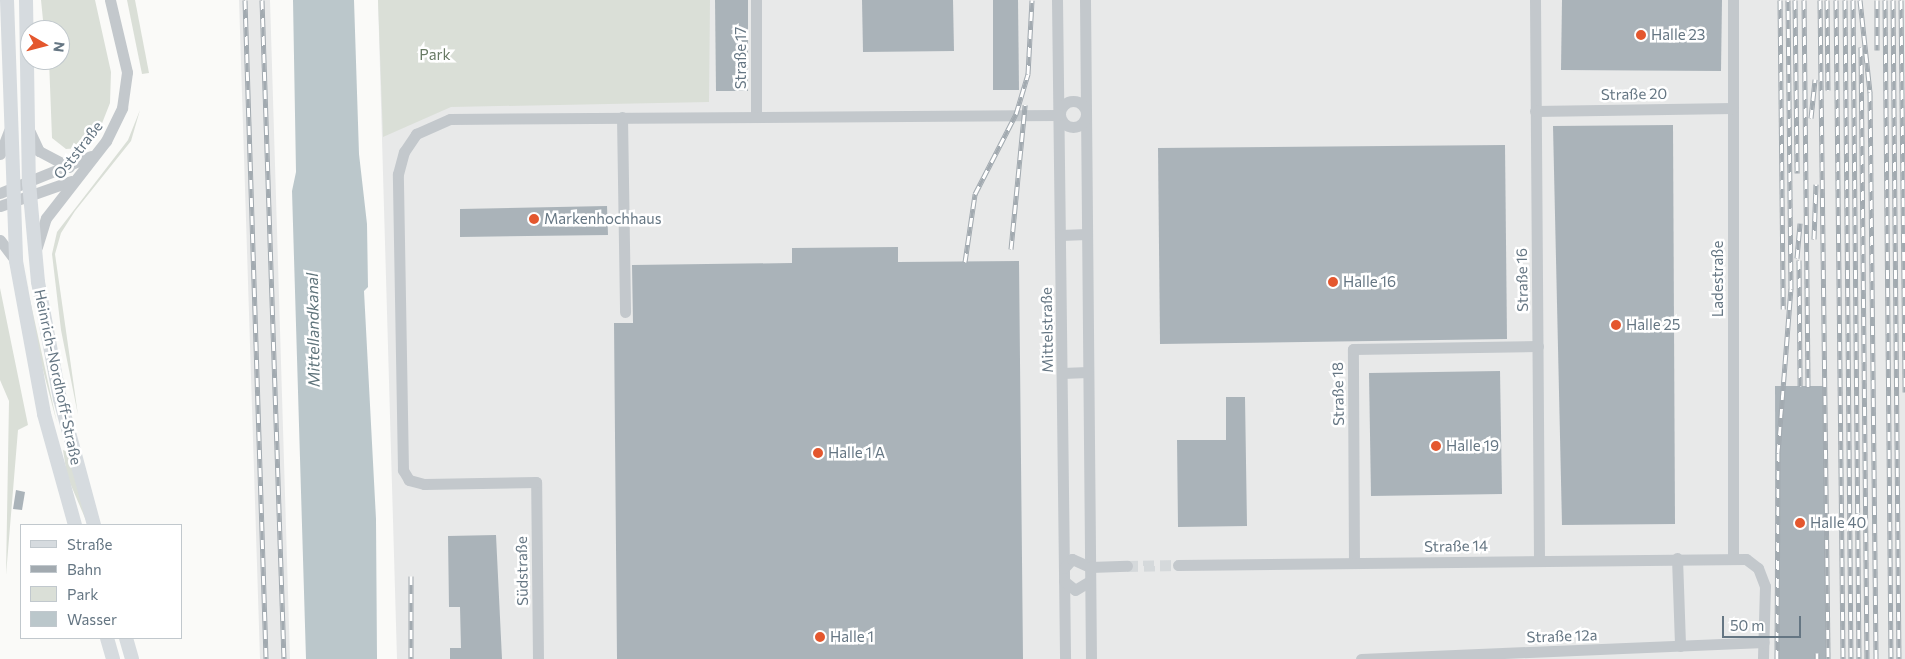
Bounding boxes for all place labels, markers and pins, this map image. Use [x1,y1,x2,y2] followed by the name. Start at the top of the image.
[1651,26,1705,44] place label: Halle 23
[1635,29,1647,41] marker: Halle 23
[544,210,662,228] place label: Markenhochhaus
[528,213,540,225] marker: Markenhochhaus
[1343,273,1396,291] place label: Halle 16
[1327,276,1339,288] marker: Halle 16
[1626,316,1680,334] place label: Halle 25
[1610,319,1622,331] marker: Halle 25
[1446,437,1499,455] place label: Halle 19
[1430,440,1442,452] marker: Halle 19
[828,444,885,462] place label: Halle 1 A
[812,447,824,459] marker: Halle 1 A
[1810,514,1866,532] place label: Halle 40
[1794,517,1806,529] marker: Halle 40
[830,628,874,646] place label: Halle 1
[814,631,826,643] marker: Halle 1

